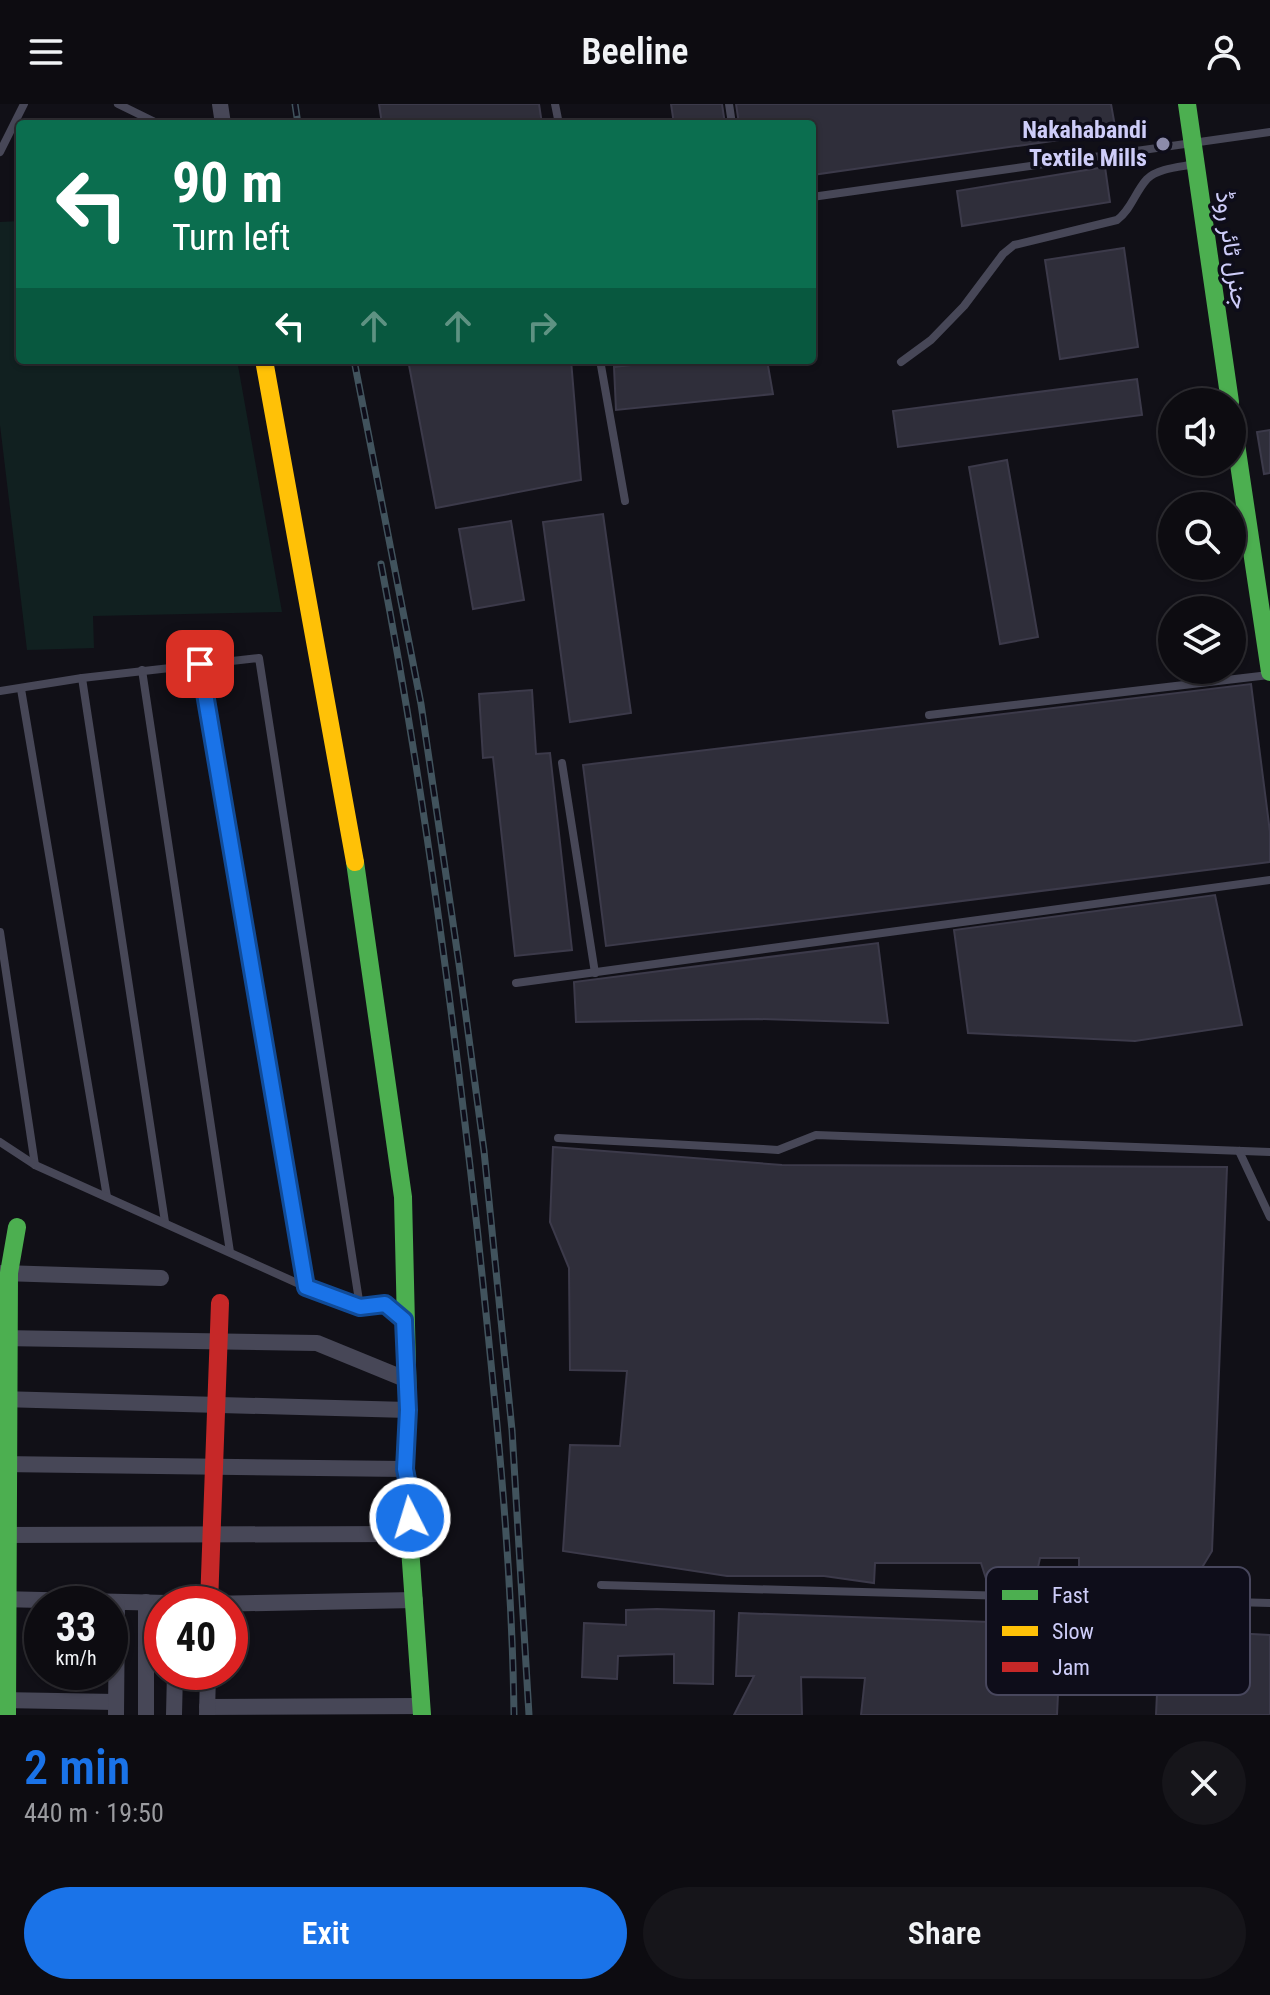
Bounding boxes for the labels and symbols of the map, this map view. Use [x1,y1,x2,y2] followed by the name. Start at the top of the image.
[1022,116,1147,172] place label: Nakahabandi Textile Mills
[1154,135,1172,153] marker: Nakahabandi Textile Mills
[1209,189,1254,311] street label: جنرل ٹائر روڈ
[166,630,234,698] pin
[368,1476,452,1560] position arrow
[986,1567,1250,1695] legend
[1052,1583,1089,1608] text: Fast
[144,1586,248,1690] speed limit sign: 40
[1052,1619,1094,1644] text: Slow
[1052,1655,1090,1680] text: Jam

